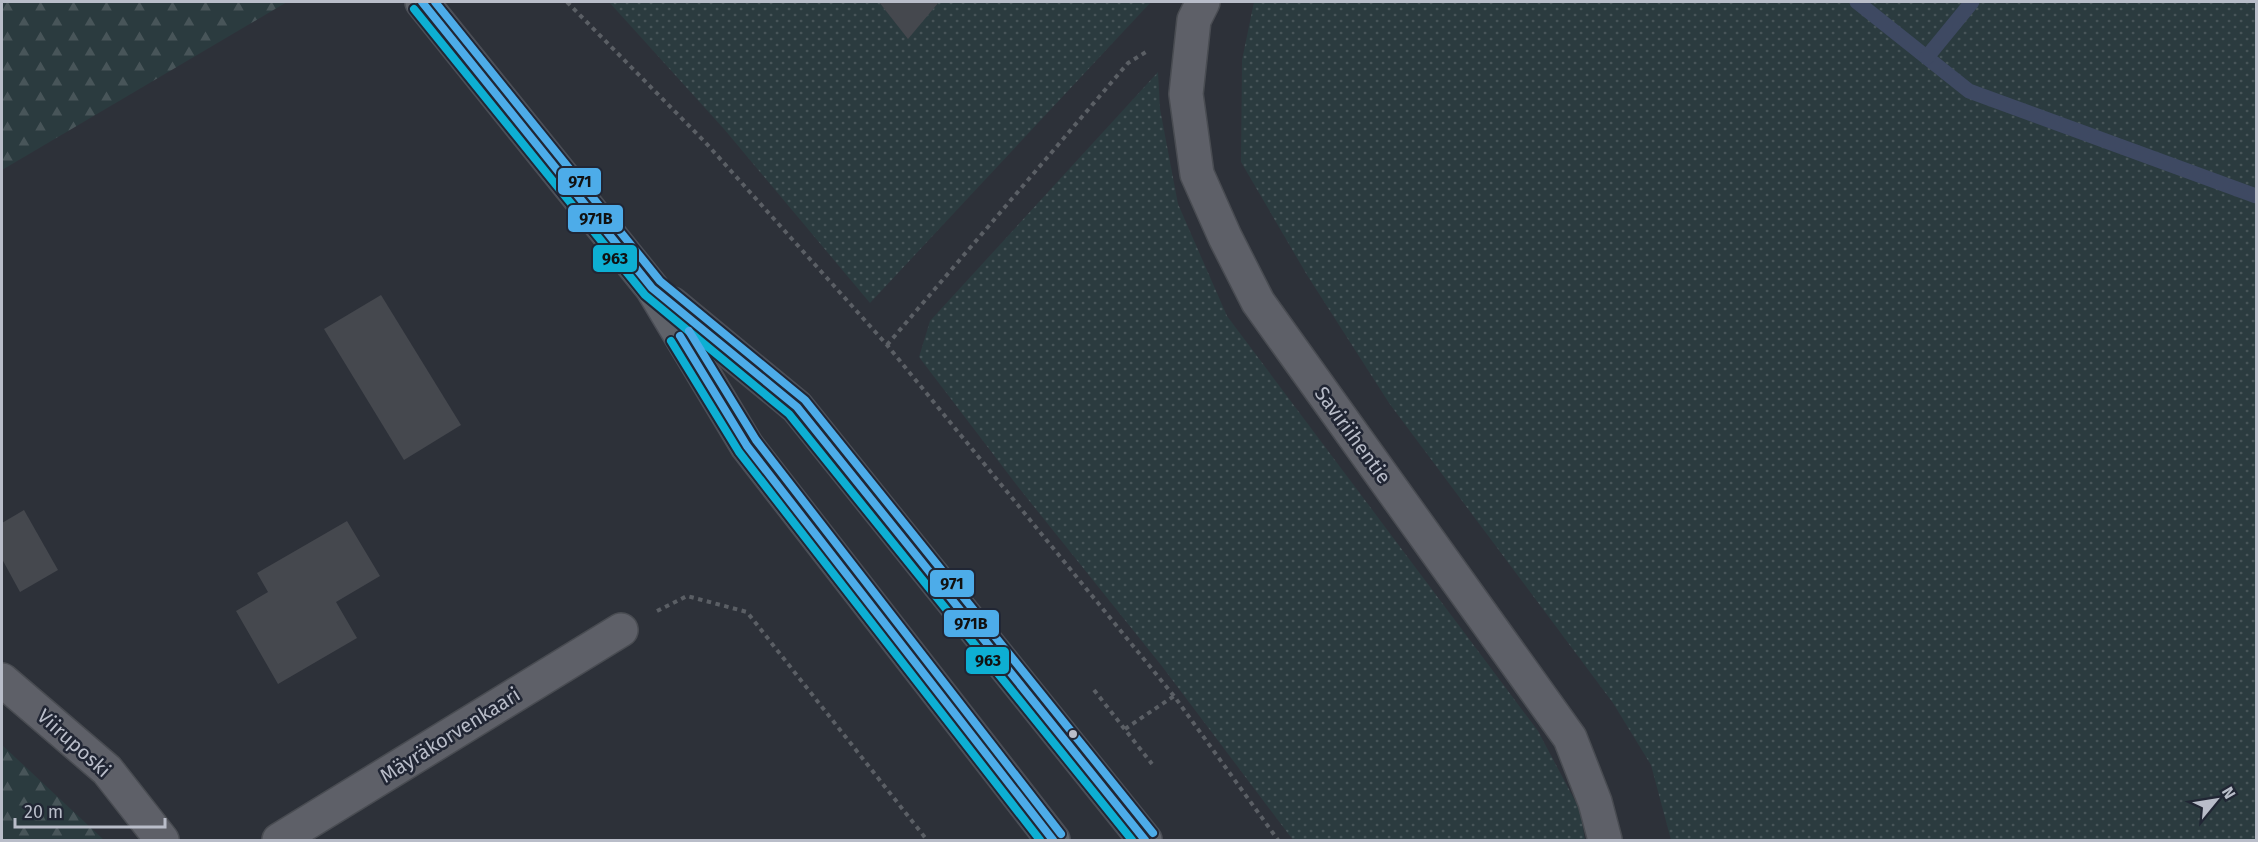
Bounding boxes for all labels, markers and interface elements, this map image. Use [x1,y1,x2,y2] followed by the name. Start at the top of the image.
[557,167,602,196] line badge: 971
[568,172,592,191] text: 971
[567,204,624,233] line badge: 971B
[579,209,613,228] text: 971B
[592,244,638,273] line badge: 963
[602,249,628,268] text: 963
[1310,382,1396,488] street label: Saviriihentie
[929,569,975,598] line badge: 971
[940,574,964,593] text: 971
[943,609,1000,638] line badge: 971B
[954,614,988,633] text: 971B
[965,646,1010,675] line badge: 963
[975,651,1001,670] text: 963
[376,682,524,788] street label: Mäyräkorvenkaari
[32,704,116,782] street label: Viiruposki
[1067,728,1079,740] unlabelled marker
[2186,770,2246,830] north arrow
[2218,783,2239,802] text: N
[15,791,165,829] scale bar
[24,801,63,823] text: 20 m

